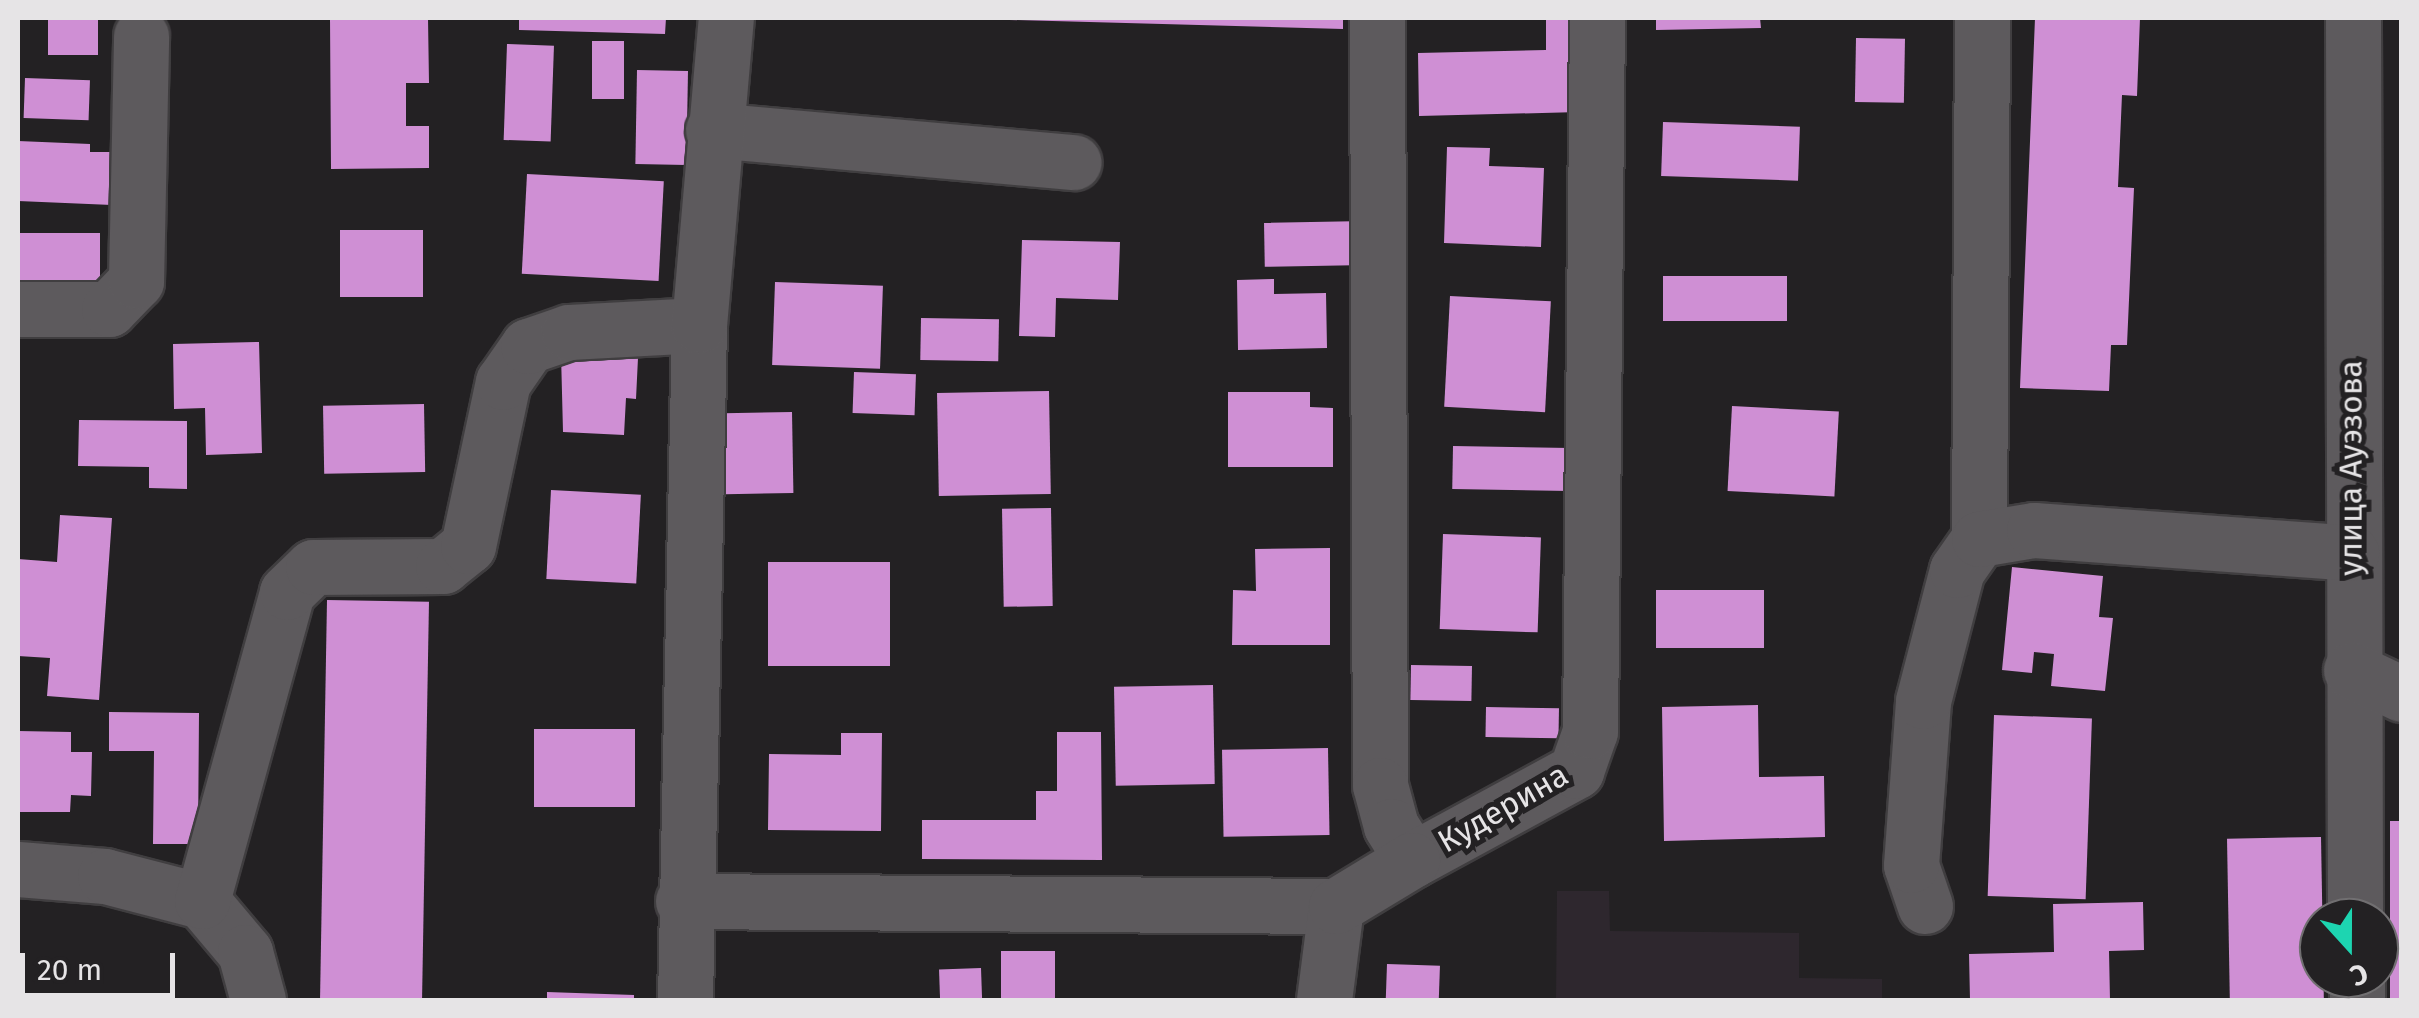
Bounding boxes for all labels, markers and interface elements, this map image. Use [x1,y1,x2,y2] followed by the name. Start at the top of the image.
[2332,360,2370,576] street label: улица Ауэзова
[1431,755,1575,861] street label: Кудерина
[2299,898,2399,998] north arrow
[25,933,180,995] scale bar
[37,952,102,988] text: 20 m
[2346,956,2373,993] text: С

